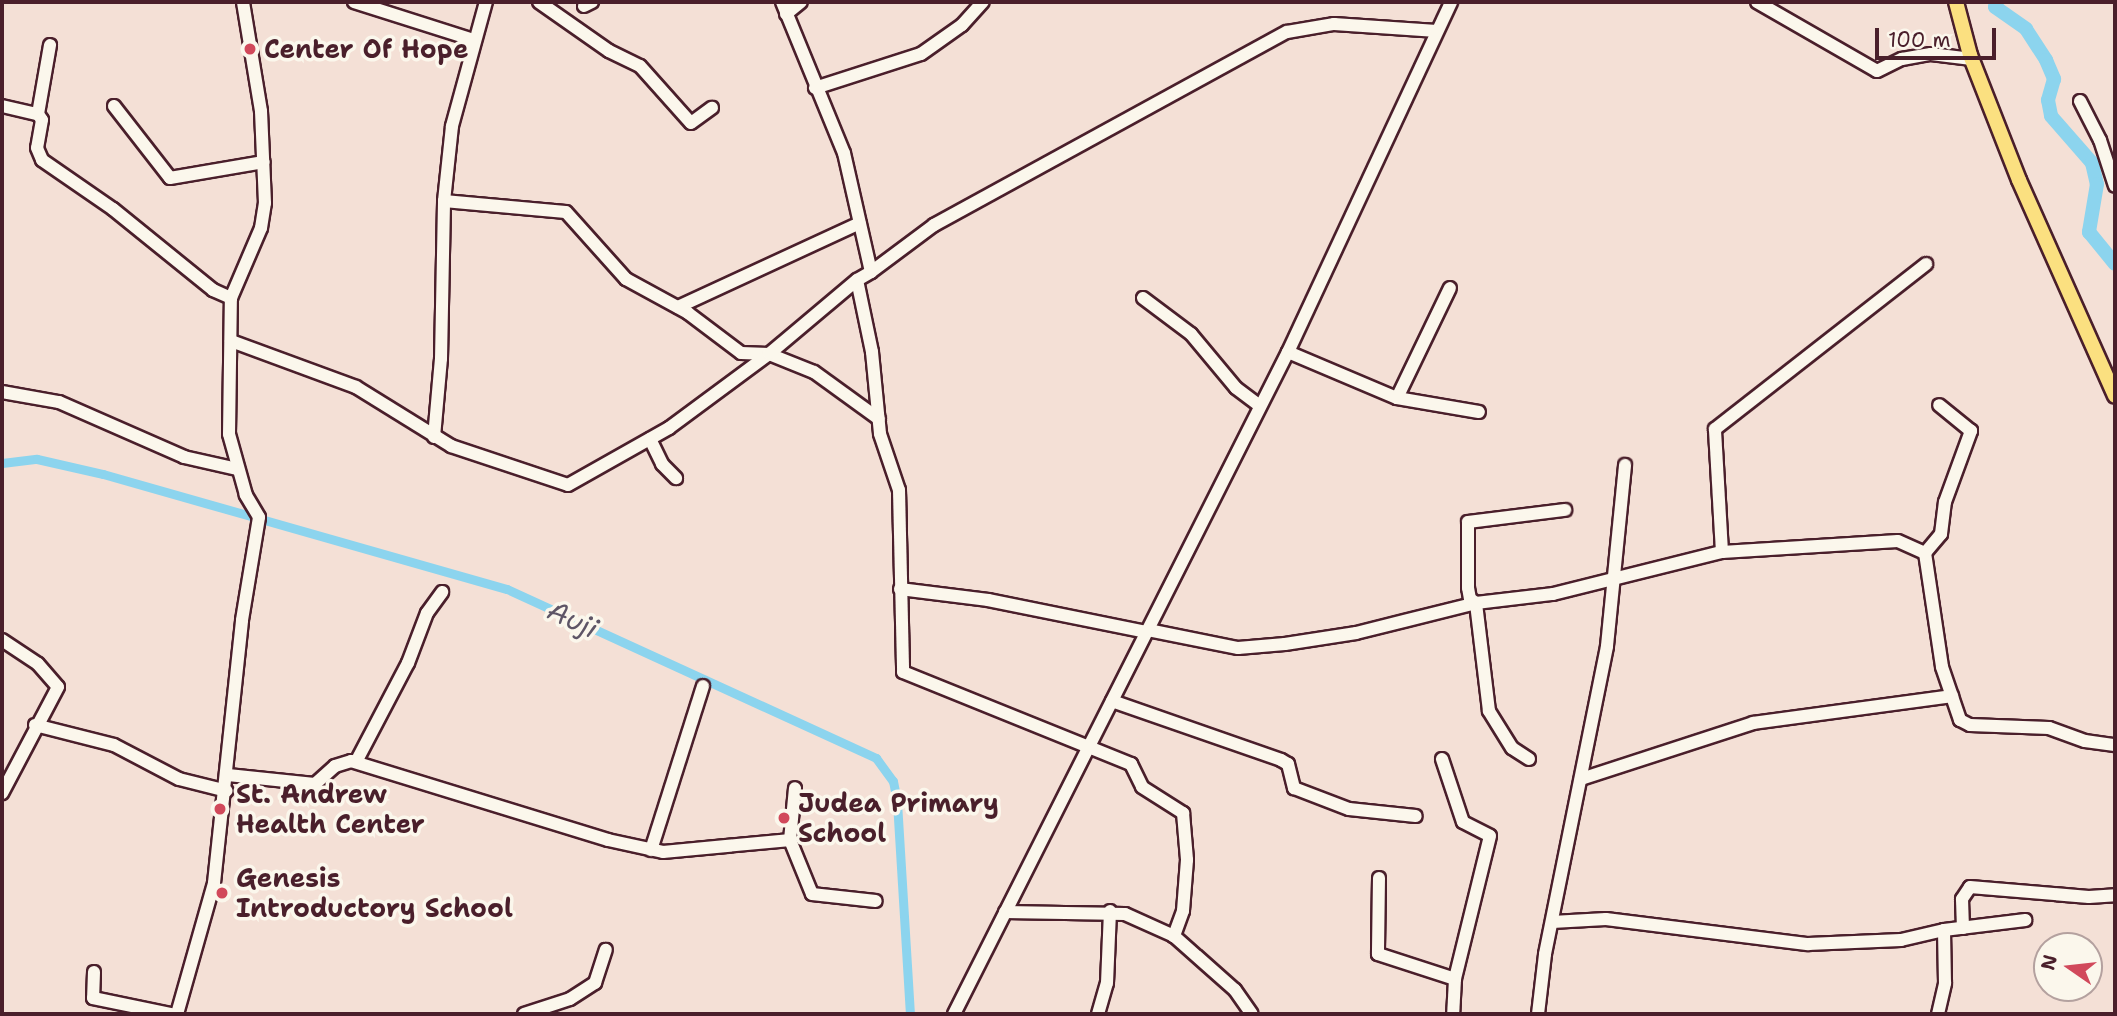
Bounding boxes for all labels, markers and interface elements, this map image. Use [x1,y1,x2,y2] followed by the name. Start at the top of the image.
[1879,14,2000,58] scale bar
[1888,26,1951,54] text: 100 m
[264,33,469,65] place label: Center Of Hope
[242,41,258,57] marker: Center Of Hope
[542,593,604,645] water label: Auji
[236,778,425,840] place label: St. Andrew Health Center
[798,787,999,848] place label: Judea Primary School
[210,799,230,819] marker: St. Andrew Health Center
[776,810,792,826] marker: Judea Primary School
[236,862,513,924] place label: Genesis Introductory School
[214,885,230,901] marker: Genesis Introductory School
[2033,932,2103,1002] north arrow
[2035,952,2063,973] text: N

